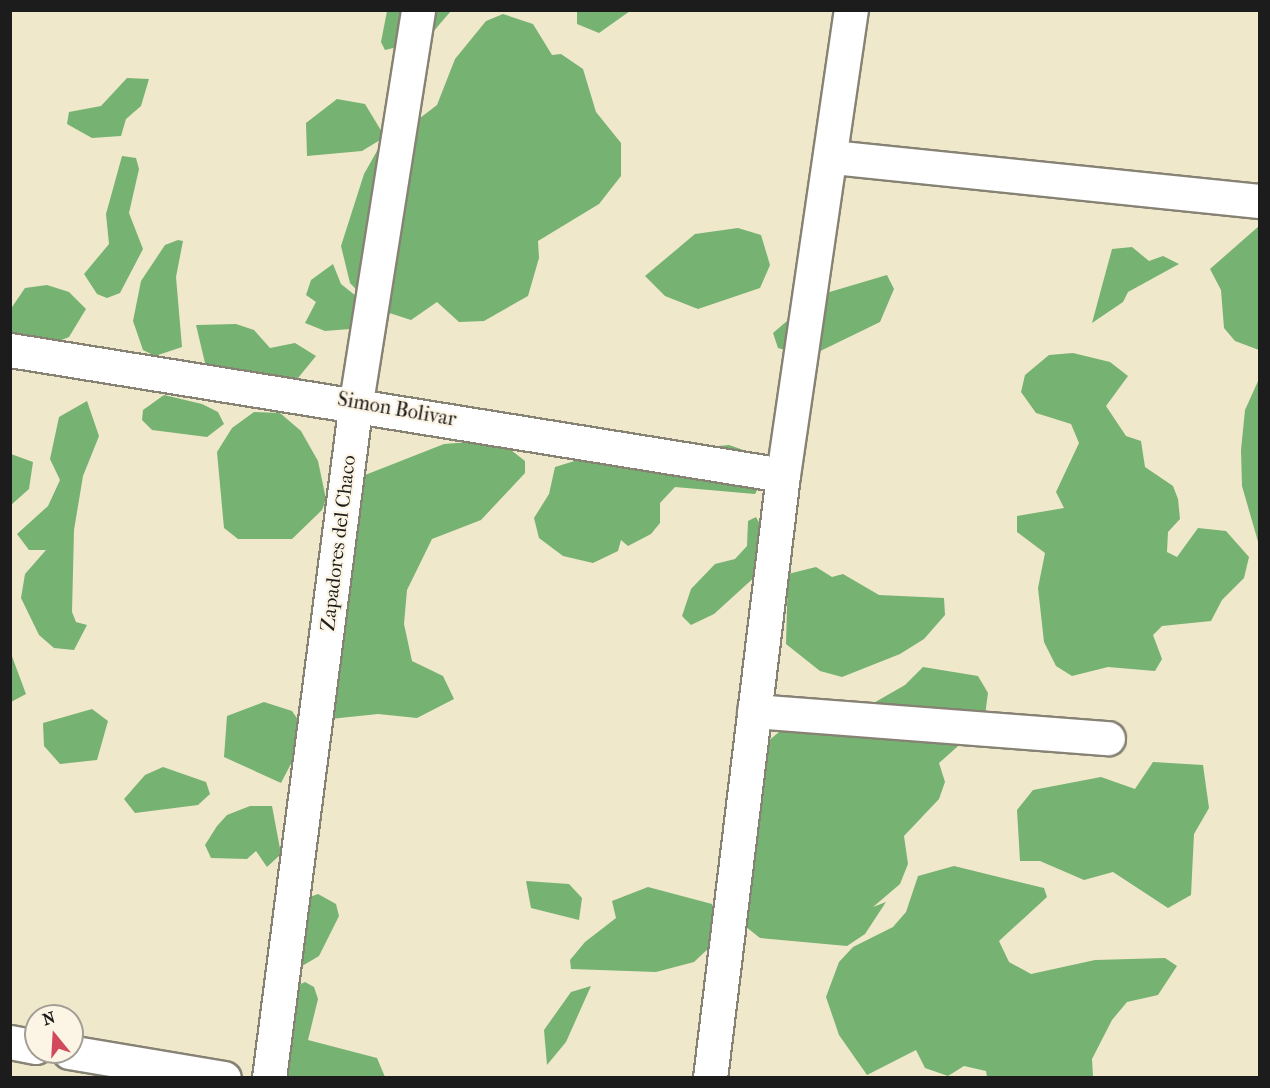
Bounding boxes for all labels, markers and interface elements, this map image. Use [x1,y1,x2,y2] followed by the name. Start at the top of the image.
[336,387,458,431] street label: Simon Bolivar
[315,454,361,632] street label: Zapadores del Chaco
[24,1004,84,1064] north arrow
[40,1007,58,1029] text: N

